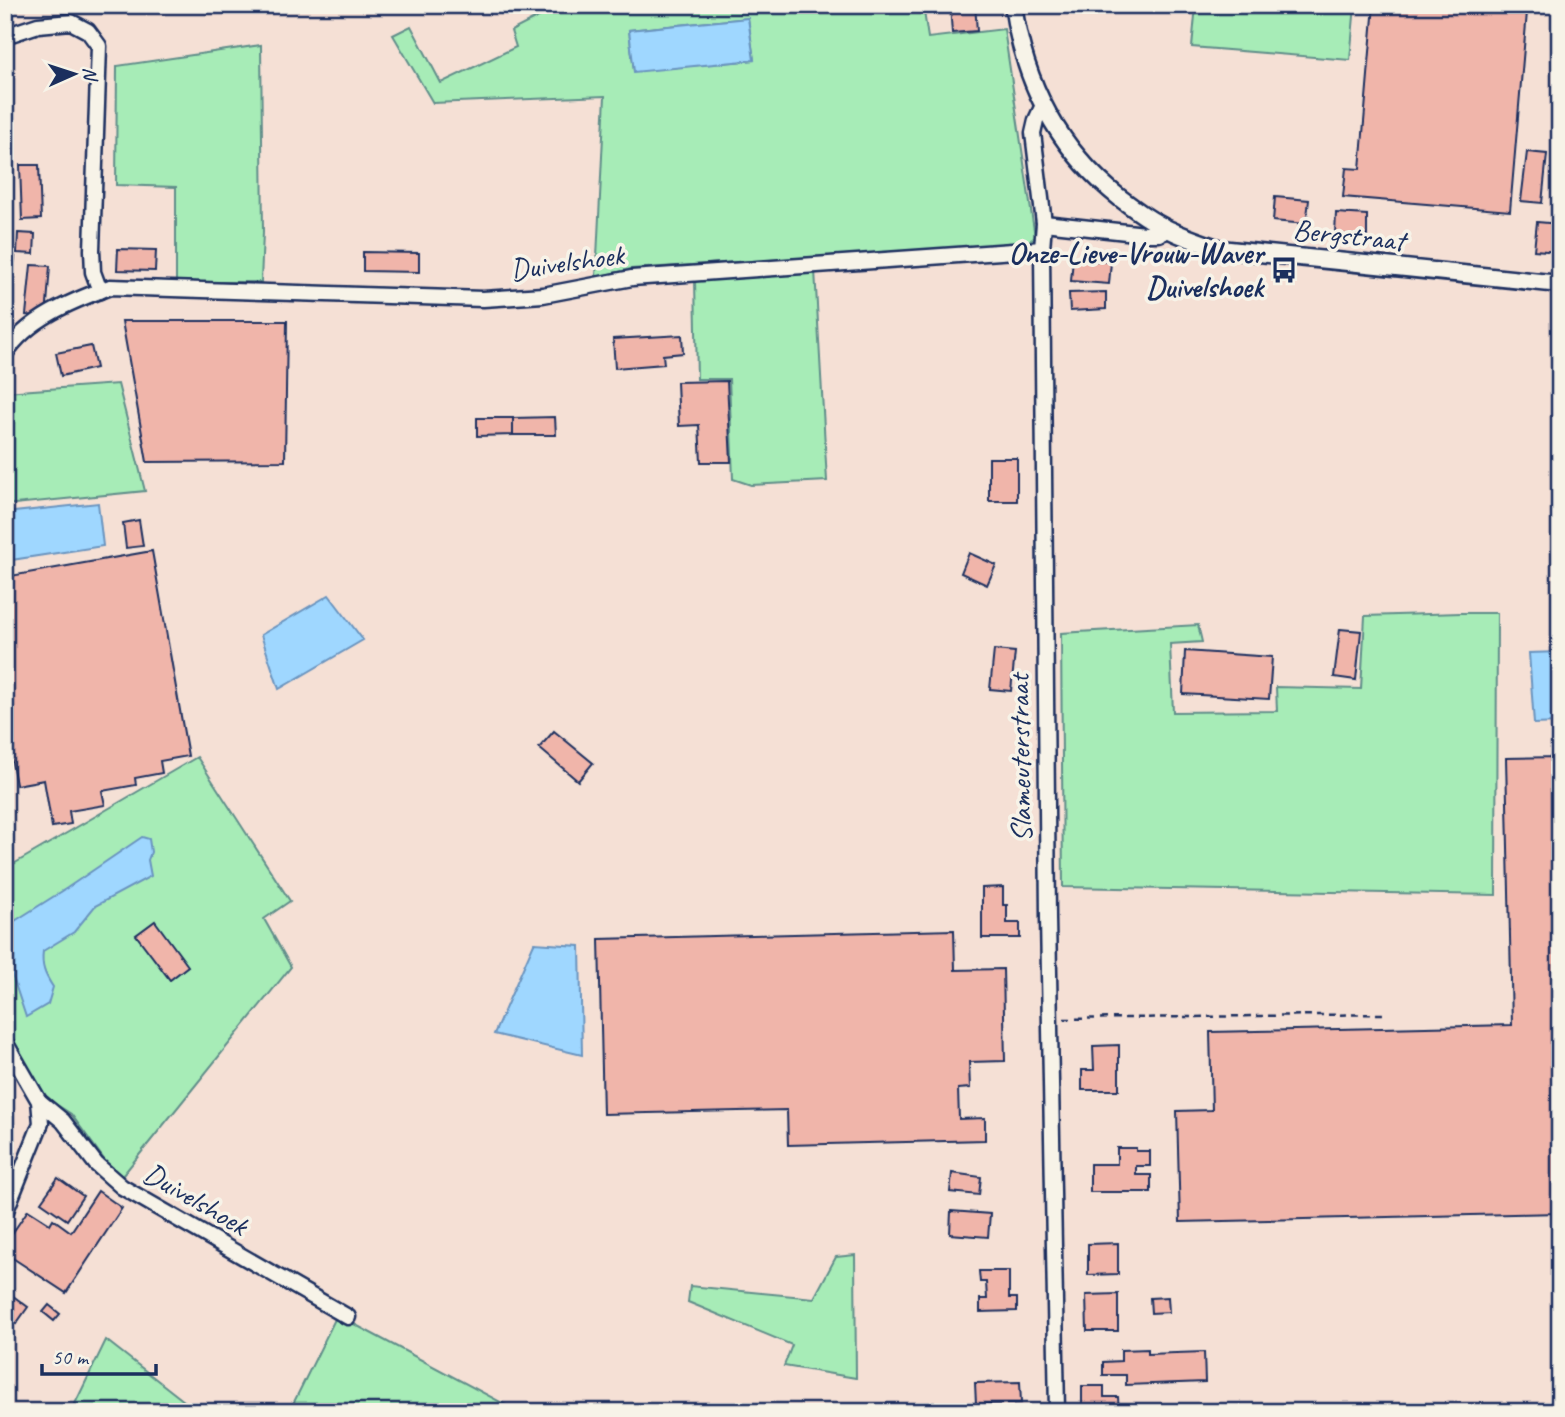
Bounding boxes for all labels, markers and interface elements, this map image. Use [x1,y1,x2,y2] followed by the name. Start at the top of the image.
[38,38,108,108] north arrow
[78,67,102,83] text: N
[1291,210,1411,260] street label: Bergstraat
[1009,234,1266,306] place label: Onze-Lieve-Vrouw-Waver Duivelshoek
[508,235,628,289] street label: Duivelshoek
[1269,255,1299,285] bus stop icon: Onze-Lieve-Vrouw-Waver Duivelshoek
[999,670,1040,842] street label: Slameuterstraat
[137,1154,257,1245] street label: Duivelshoek
[42,1333,156,1377] scale bar
[52,1344,90,1370] text: 50 m

